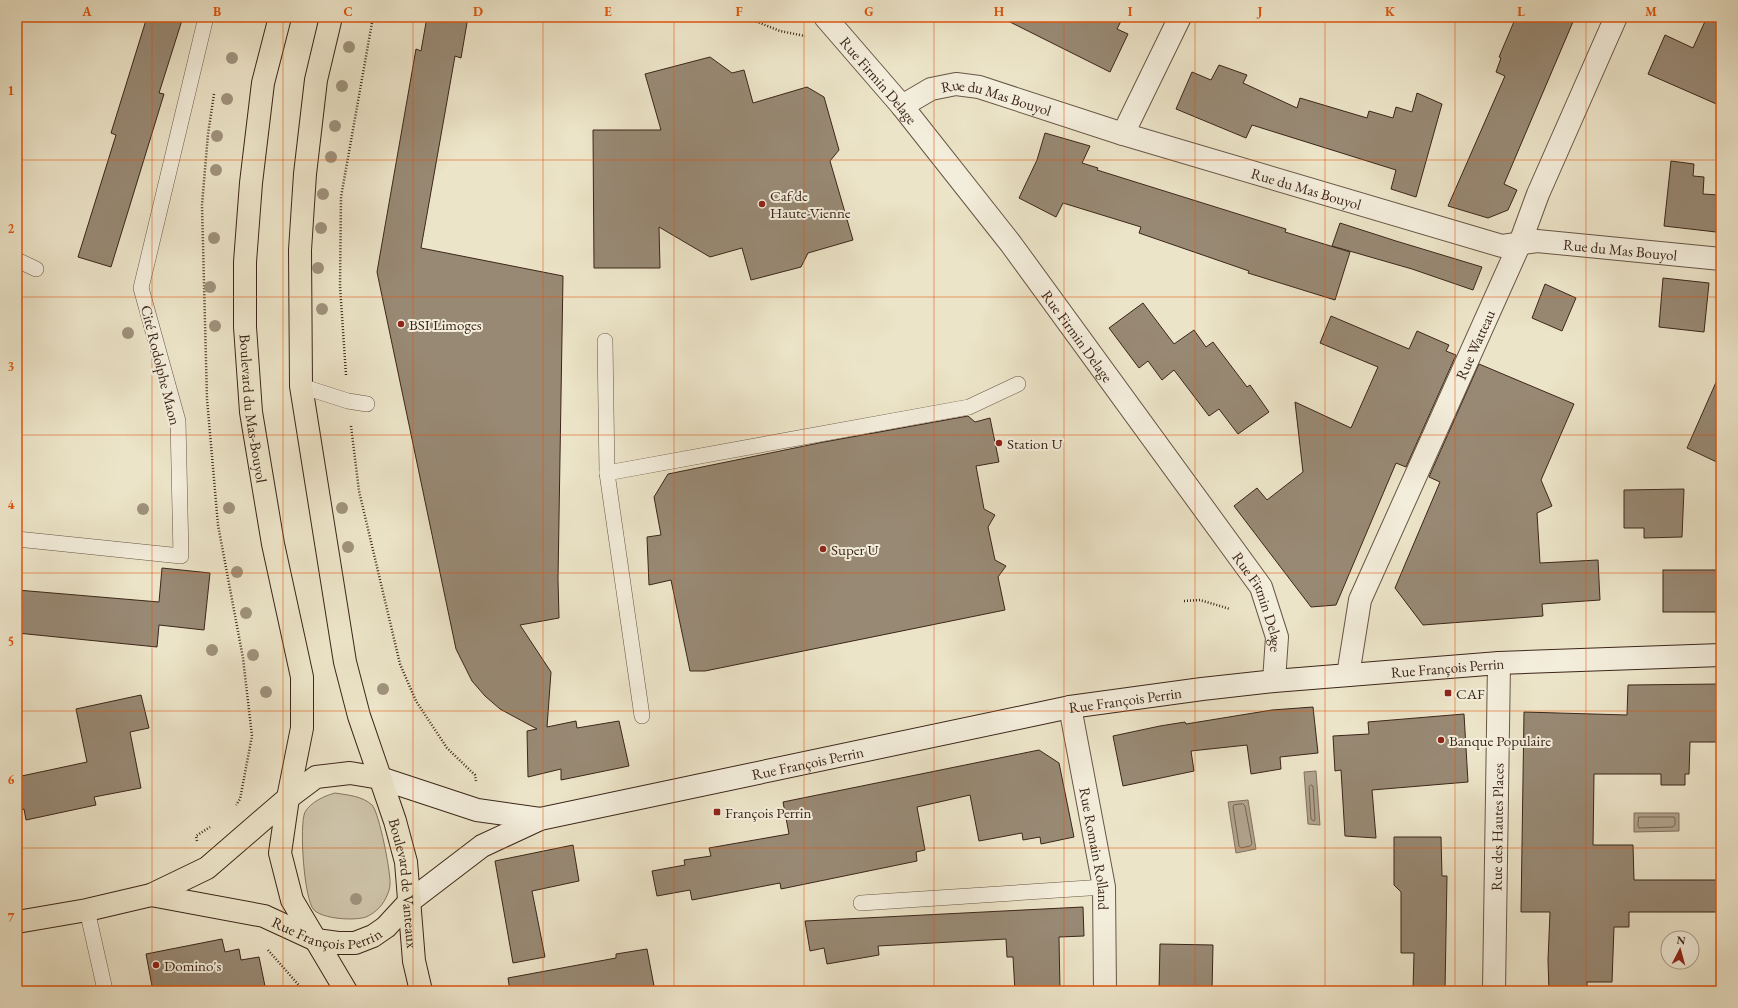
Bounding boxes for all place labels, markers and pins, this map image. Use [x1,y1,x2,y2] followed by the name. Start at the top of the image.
[770,186,851,222] place label: Caf de Haute-Vienne
[757,199,767,209] marker: Caf de Haute-Vienne
[409,315,482,334] place label: BSI Limoges
[396,319,406,329] marker: BSI Limoges
[1007,434,1062,453] place label: Station U
[994,438,1004,448] marker: Station U
[831,540,879,559] place label: Super U
[818,544,828,554] marker: Super U
[1456,684,1485,703] place label: CAF
[1443,688,1453,698] marker: CAF
[1449,731,1551,750] place label: Banque Populaire
[1436,735,1446,745] marker: Banque Populaire
[725,803,811,822] place label: François Perrin
[712,807,722,817] marker: François Perrin
[164,956,221,975] place label: Domino's
[151,960,161,970] marker: Domino's

